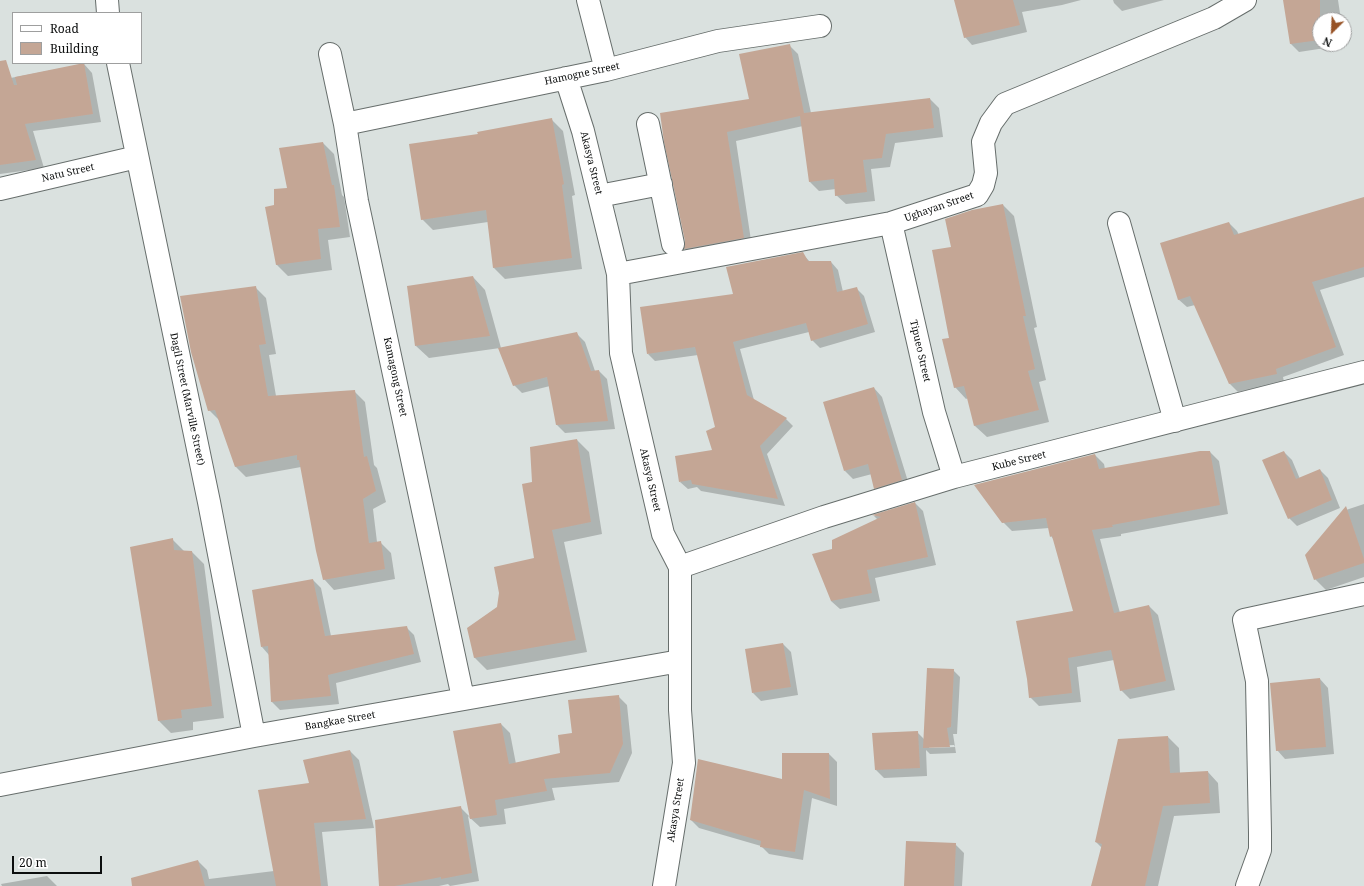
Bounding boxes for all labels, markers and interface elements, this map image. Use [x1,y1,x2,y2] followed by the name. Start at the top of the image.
[12,12,142,64] legend
[1312,12,1352,52] north arrow
[50,20,79,37] text: Road
[1320,34,1334,51] text: N
[50,40,98,57] text: Building
[543,60,621,88] street label: Hamogne Street
[577,130,605,196] street label: Akasya Street
[41,161,95,185] street label: Natu Street
[903,190,975,224] street label: Ughayan Street
[907,319,933,383] street label: Tipueo Street
[167,332,207,466] street label: Dagil Street (Marville Street)
[381,336,409,418] street label: Kamagong Street
[637,447,663,513] street label: Akasya Street
[991,449,1047,473] street label: Kube Street
[304,709,376,733] street label: Bangkae Street
[665,777,687,843] street label: Akasya Street
[14,848,104,874] scale bar
[19,854,47,871] text: 20 m

